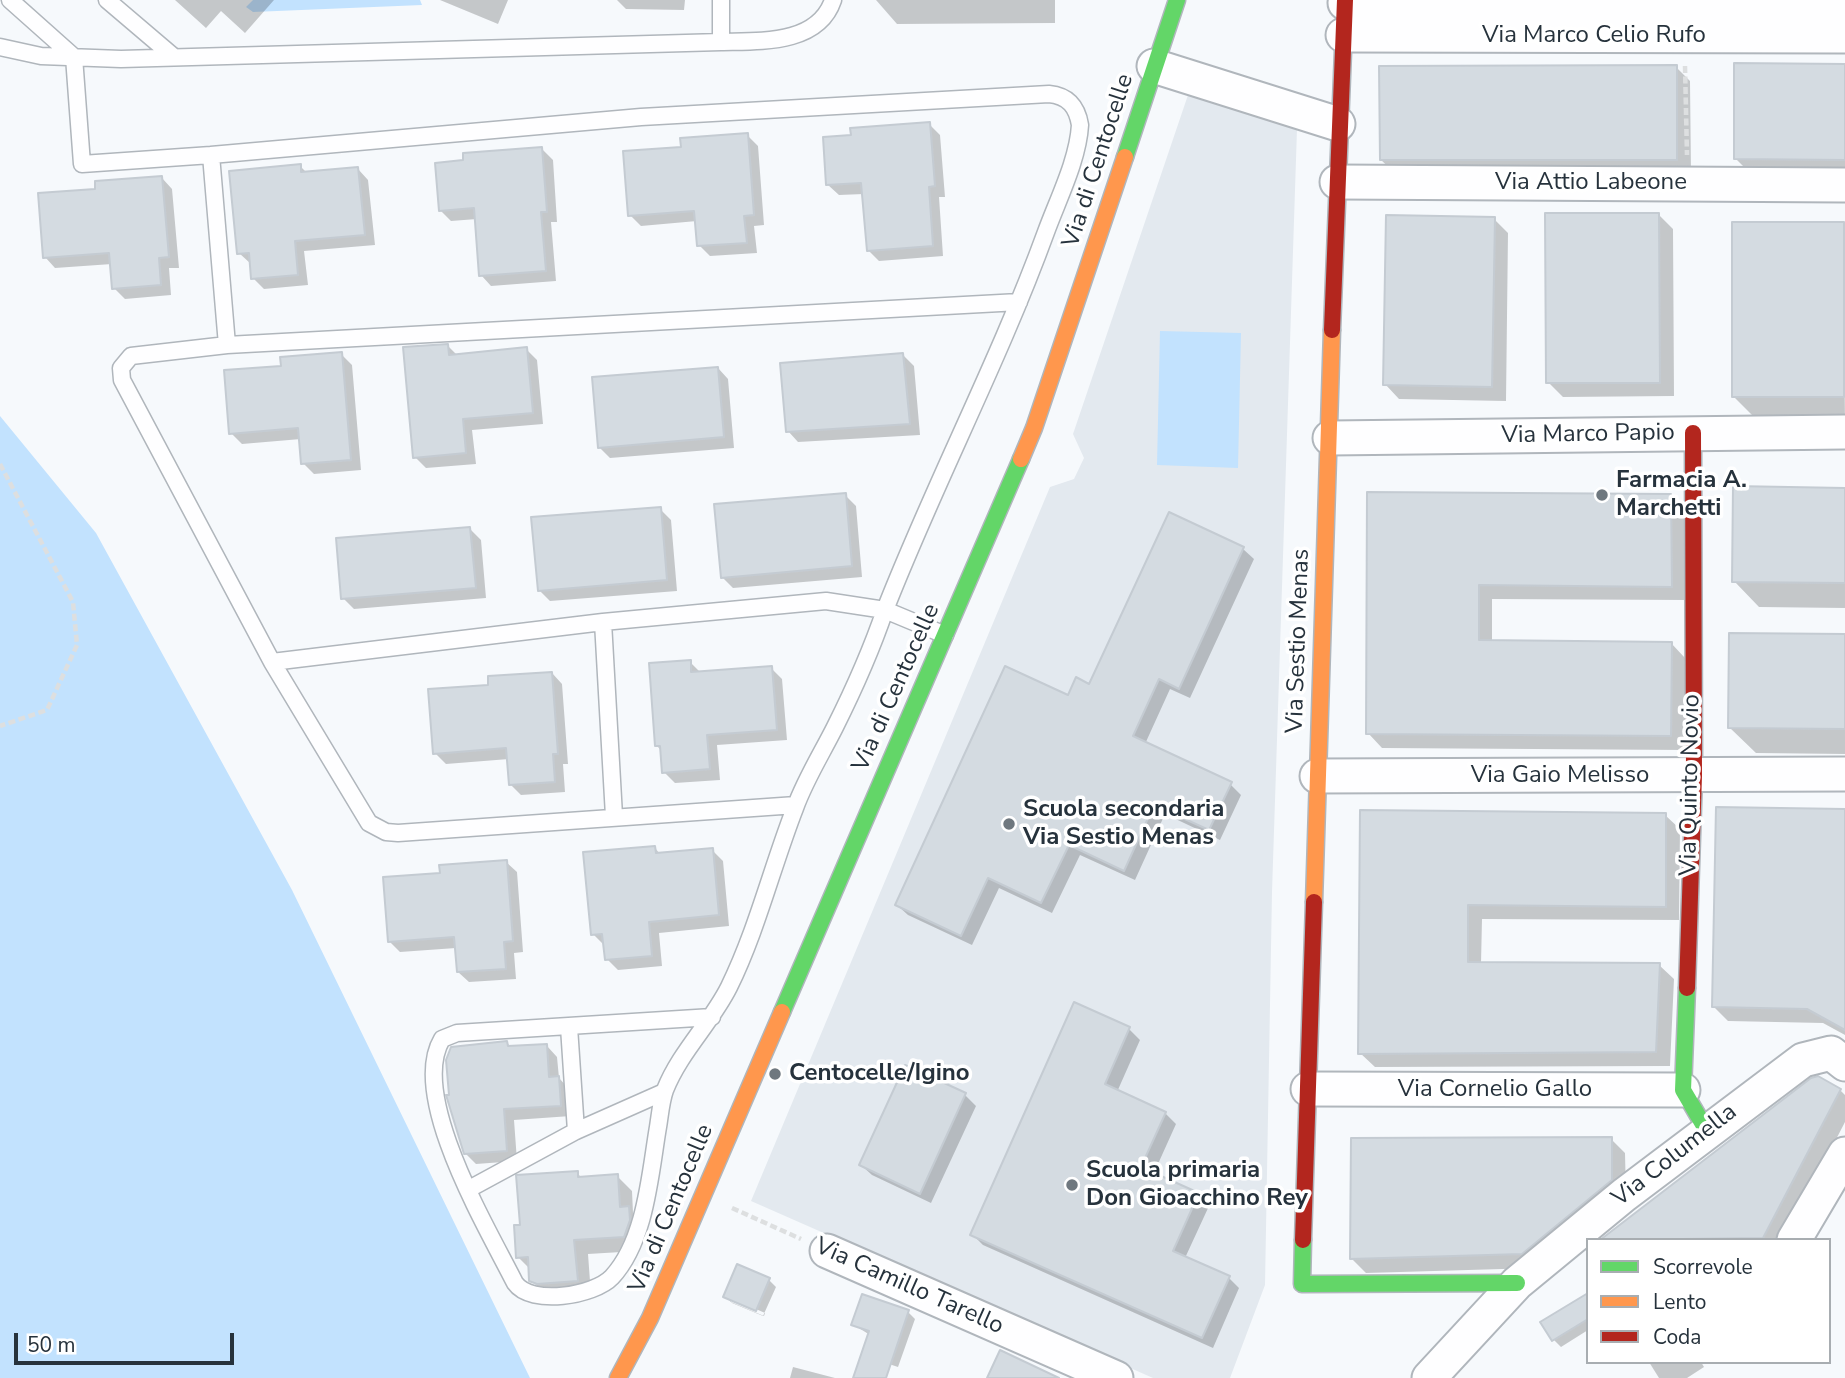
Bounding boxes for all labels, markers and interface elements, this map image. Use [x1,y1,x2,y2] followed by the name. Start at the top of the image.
[1482,22,1706,50] street label: Via Marco Celio Rufo
[1057,71,1141,251] street label: Via di Centocelle
[1495,169,1687,197] street label: Via Attio Labeone
[1501,419,1675,451] street label: Via Marco Papio
[1616,467,1747,523] place label: Farmacia A. Marchetti
[1594,487,1610,503] marker: Farmacia A. Marchetti
[1281,548,1317,734] street label: Via Sestio Menas
[847,600,947,776] street label: Via di Centocelle
[1675,694,1707,876] street label: Via Quinto Novio
[1471,762,1649,790] street label: Via Gaio Melisso
[1023,796,1224,852] place label: Scuola secondaria Via Sestio Menas
[1001,816,1017,832] marker: Scuola secondaria Via Sestio Menas
[789,1060,970,1088] place label: Centocelle/Igino
[767,1066,783,1082] marker: Centocelle/Igino
[1398,1076,1592,1104] street label: Via Cornelio Gallo
[1607,1098,1743,1214] street label: Via Columella
[623,1120,721,1298] street label: Via di Centocelle
[1086,1157,1308,1213] place label: Scuola primaria Don Gioacchino Rey
[1064,1177,1080,1193] marker: Scuola primaria Don Gioacchino Rey
[810,1233,1008,1341] street label: Via Camillo Tarello
[1586,1238,1831,1364] legend
[1653,1253,1753,1281] text: Scorrevole
[1653,1288,1706,1316] text: Lento
[18,1318,238,1362] scale bar
[1653,1323,1701,1351] text: Coda
[27,1331,76,1359] text: 50 m

